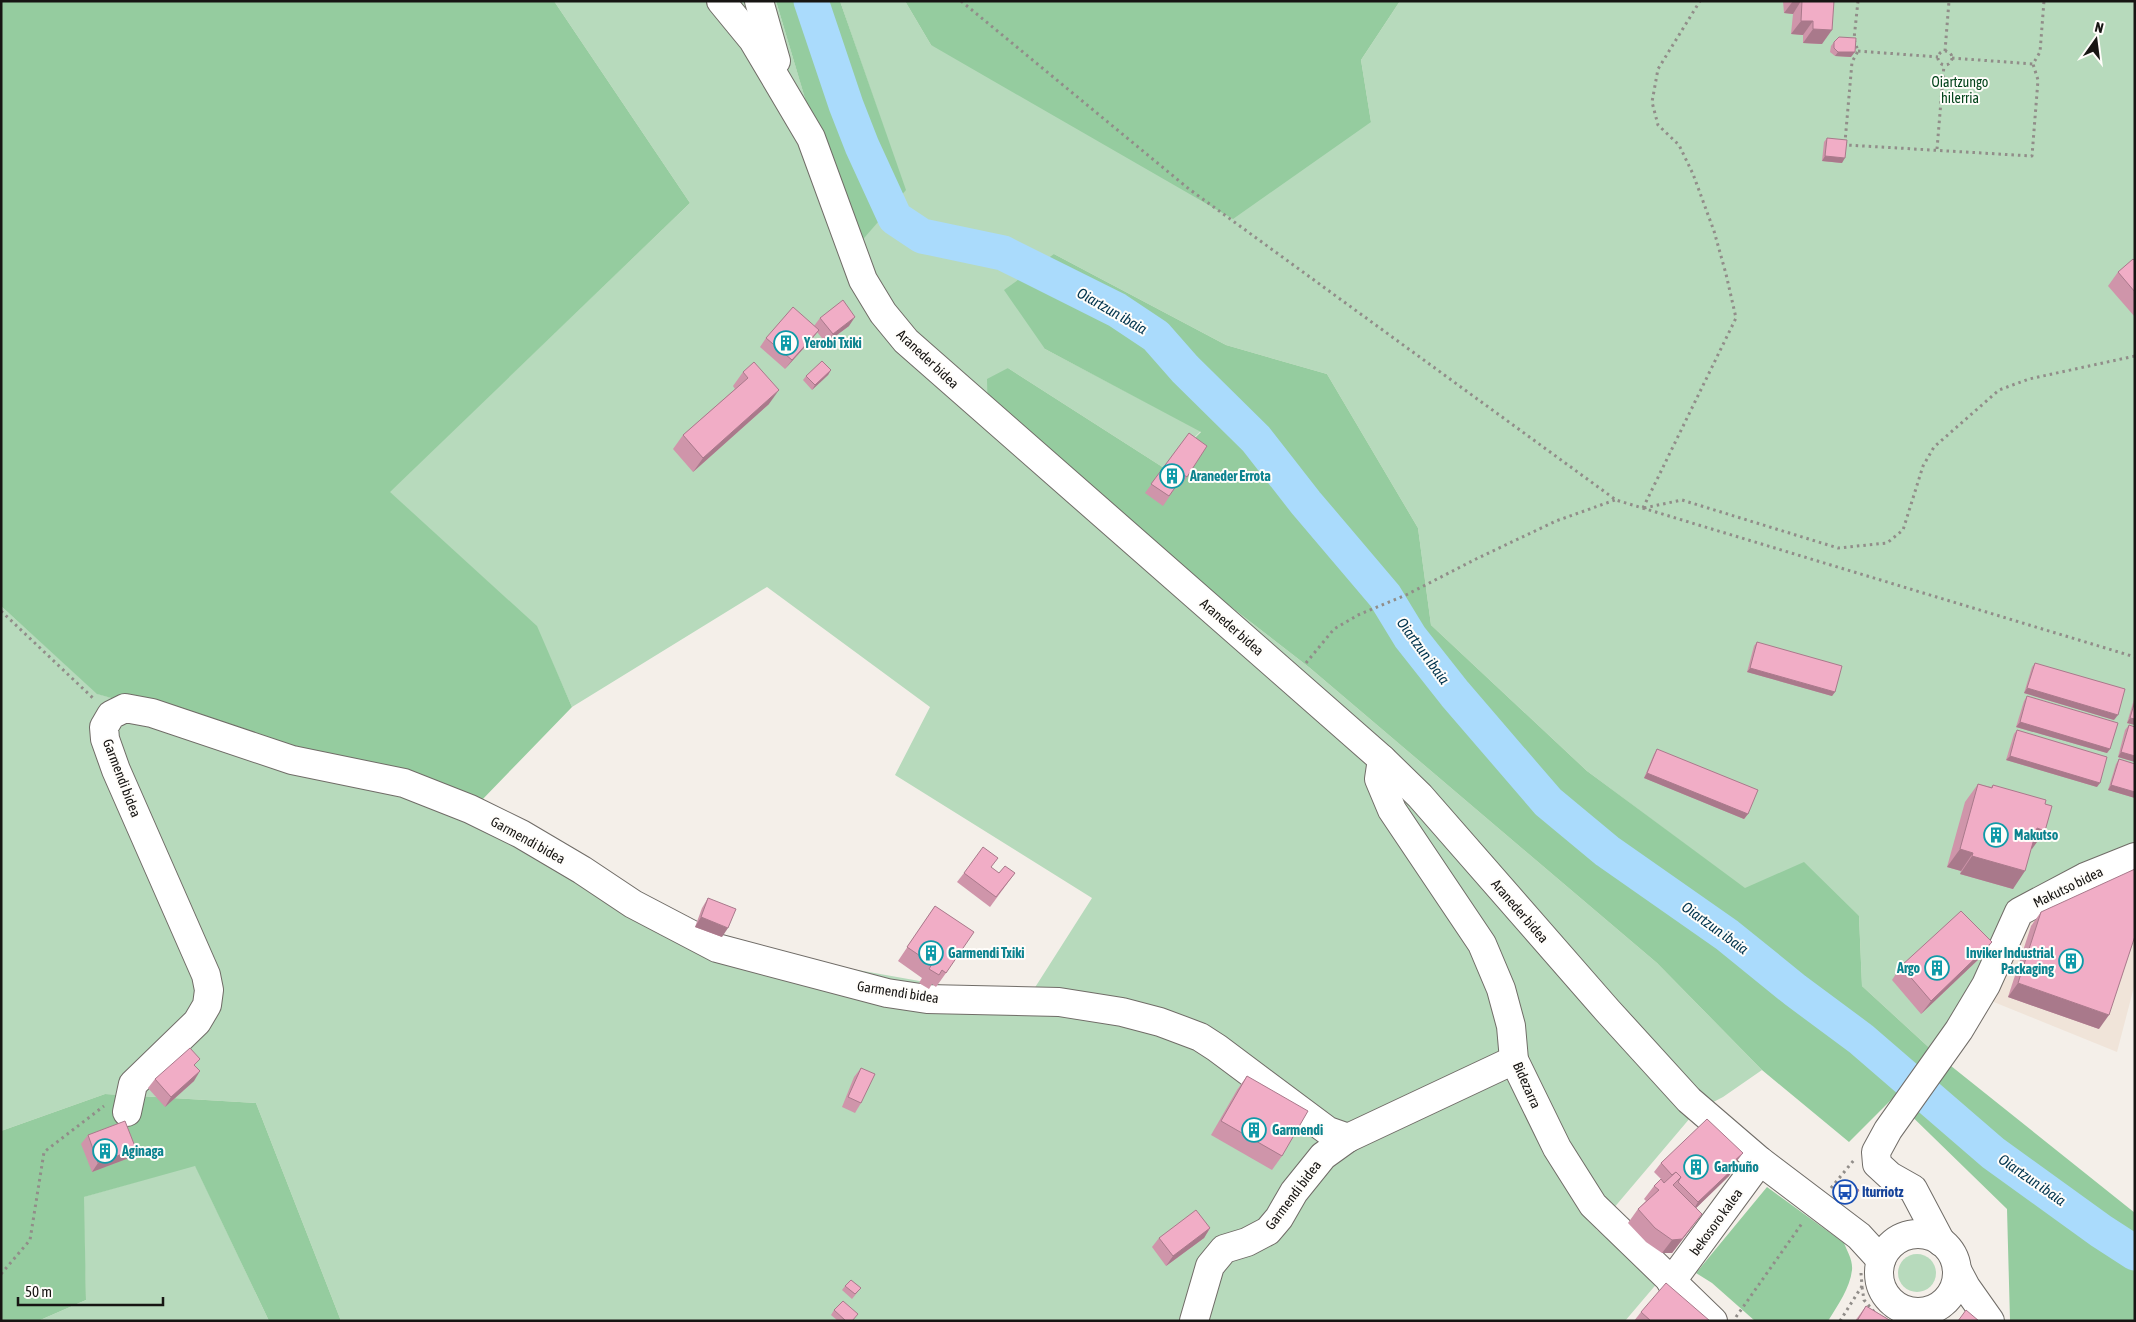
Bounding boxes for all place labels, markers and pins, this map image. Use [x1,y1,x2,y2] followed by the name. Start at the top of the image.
[773,330,799,356] building icon: Yerobi Txiki
[803,335,862,351] place label: Yerobi Txiki
[1159,463,1185,489] building icon: Araneder Errota
[1189,468,1271,484] place label: Araneder Errota
[1983,822,2009,848] building icon: Makutso
[2014,827,2059,843] place label: Makutso
[918,940,944,966] building icon: Garmendi Txiki
[948,945,1025,961] place label: Garmendi Txiki
[1966,945,2055,977] place label: Inviker Industrial Packaging
[2058,948,2084,974] building icon: Inviker Industrial Packaging
[1924,955,1950,981] building icon: Argo
[1896,960,1920,976] place label: Argo
[1241,1117,1267,1143] building icon: Garmendi
[1272,1122,1323,1138] place label: Garmendi
[92,1138,118,1164] building icon: Aginaga
[121,1143,164,1159] place label: Aginaga
[1683,1154,1709,1180] building icon: Garbuño
[1714,1159,1759,1175] place label: Garbuño
[1832,1179,1858,1205] bus stop icon: Iturriotz
[1862,1184,1904,1200] place label: Iturriotz

